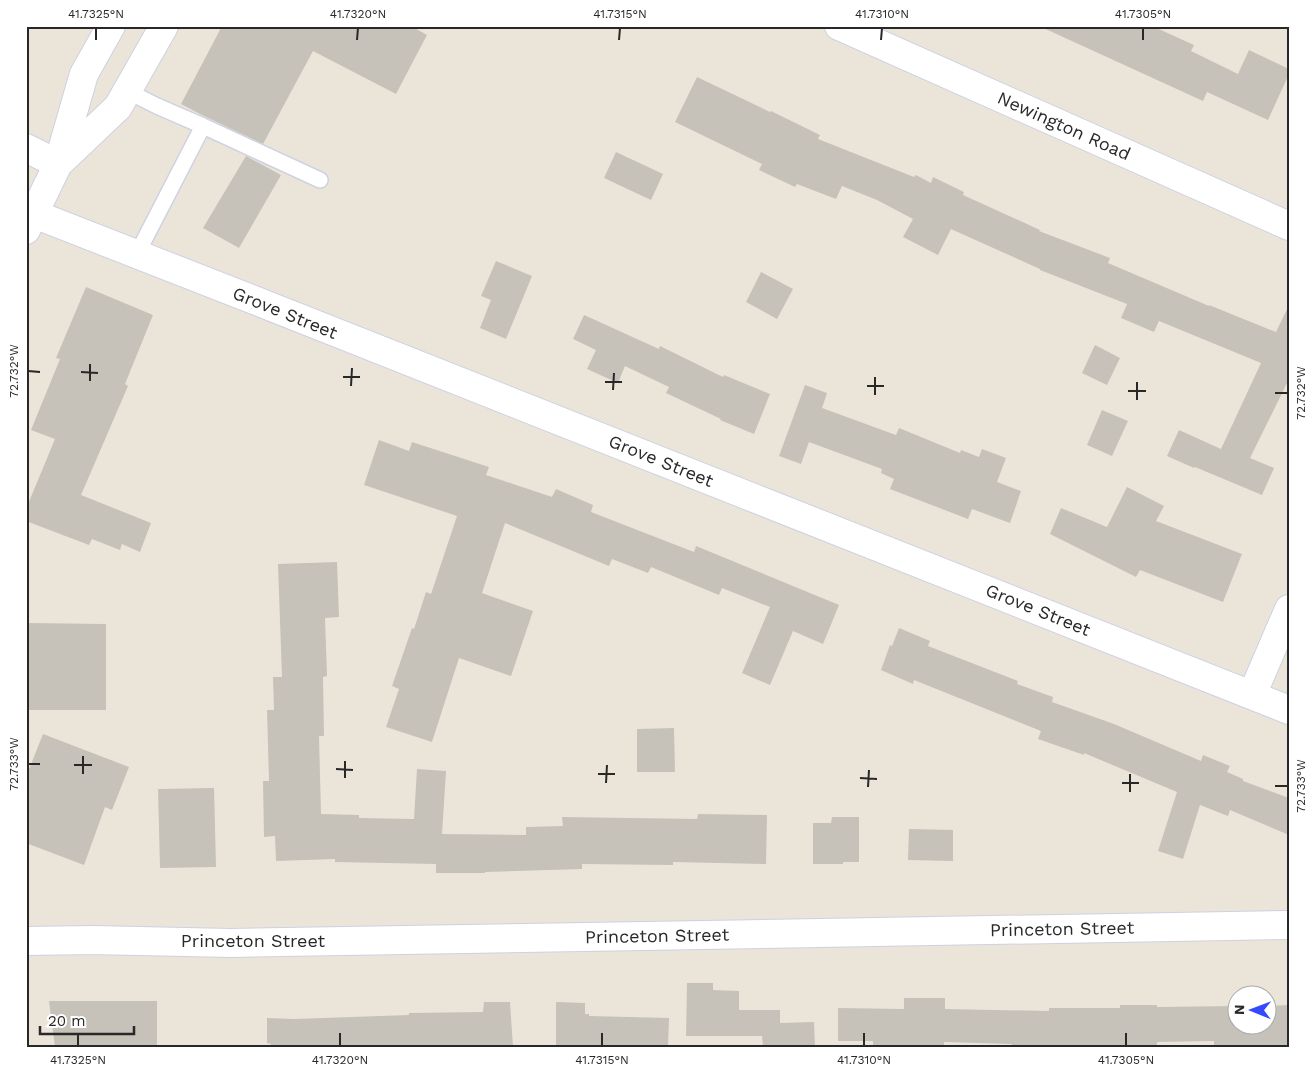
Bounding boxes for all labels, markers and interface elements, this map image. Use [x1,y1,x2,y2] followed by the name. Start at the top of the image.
[68,7,124,21] text: 41.7325°N
[330,7,386,21] text: 41.7320°N
[593,7,647,21] text: 41.7315°N
[855,7,909,21] text: 41.7310°N
[1115,7,1171,21] text: 41.7305°N
[994,87,1134,164] street label: Newington Road
[230,282,341,343] street label: Grove Street
[7,344,21,398] text: 72.732°W
[1294,366,1308,420] text: 72.732°W
[606,430,717,491] street label: Grove Street
[983,579,1094,640] street label: Grove Street
[7,737,21,791] text: 72.733°W
[1294,759,1308,813] text: 72.733°W
[990,917,1135,940] street label: Princeton Street
[585,924,730,947] street label: Princeton Street
[181,930,326,951] street label: Princeton Street
[1228,986,1278,1036] north arrow
[40,1003,134,1035] scale bar
[1231,1004,1247,1015] text: N
[48,1012,86,1030] text: 20 m
[50,1053,106,1067] text: 41.7325°N
[312,1053,368,1067] text: 41.7320°N
[575,1053,629,1067] text: 41.7315°N
[837,1053,891,1067] text: 41.7310°N
[1098,1053,1154,1067] text: 41.7305°N

